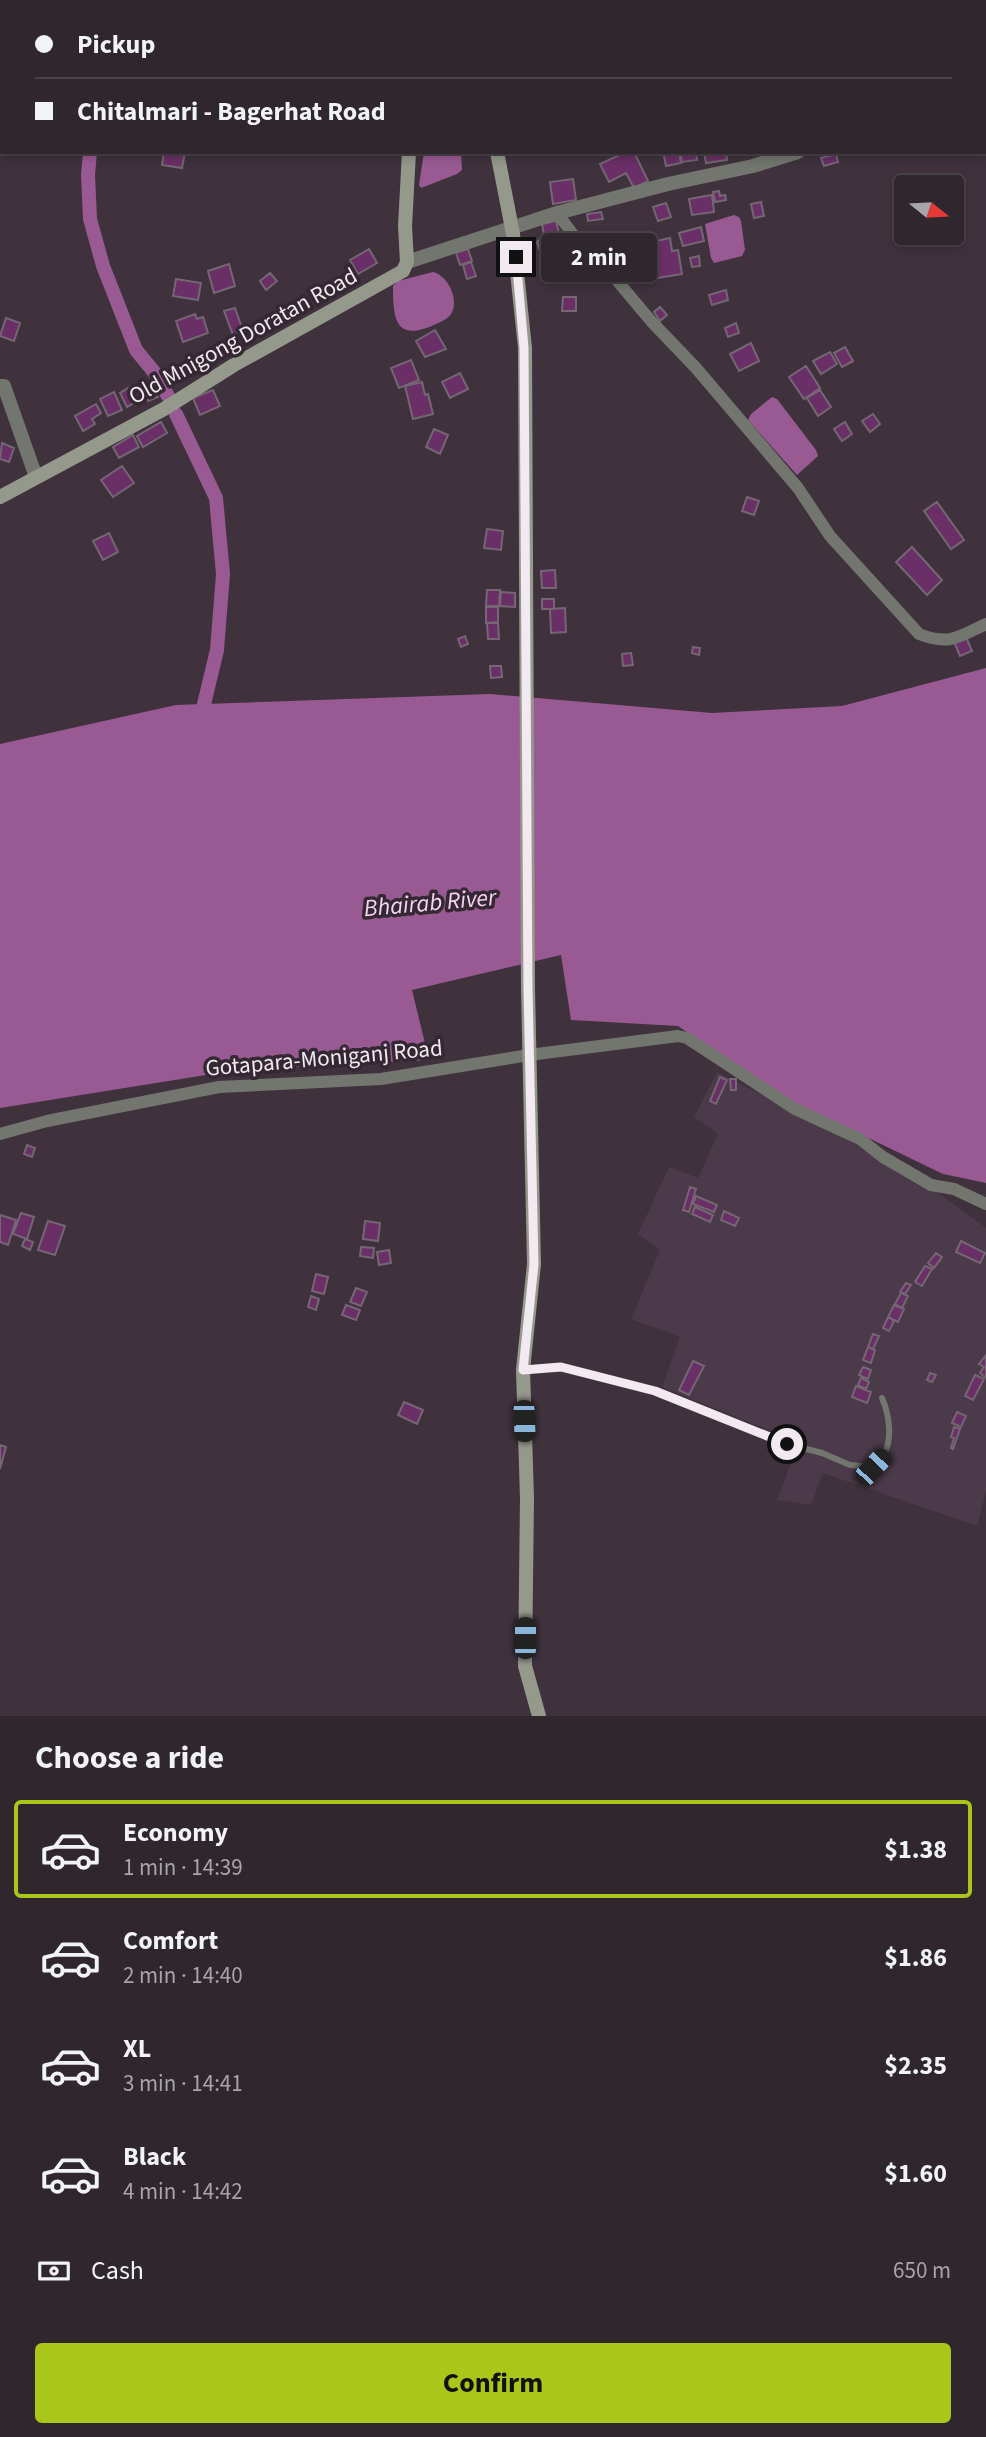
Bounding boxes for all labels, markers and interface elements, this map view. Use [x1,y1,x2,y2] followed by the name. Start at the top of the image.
[77,26,155,63] text: Pickup
[77,93,386,130] text: Chitalmari - Bagerhat Road
[894,175,964,245] north arrow
[894,175,964,245] map controls
[540,232,656,282] callout: 2 min
[500,241,532,273] route end
[571,241,627,274] text: 2 min
[123,259,363,413] street label: Old Mnigong Doratan Road
[362,880,499,926] water label: Bhairab River
[204,1031,444,1085] street label: Gotapara-Moniganj Road
[513,1400,536,1442] car
[771,1428,803,1460] route start
[851,1444,896,1490] car
[515,1617,536,1659] car
[35,1735,224,1781] text: Choose a ride
[123,1814,228,1851] text: Economy
[39,1818,102,1881] icon: car
[884,1831,947,1868] text: $1.38
[123,1851,243,1884] text: 1 min · 14:39
[123,1922,218,1959] text: Comfort
[39,1926,102,1989] icon: car
[884,1939,947,1976] text: $1.86
[123,1959,243,1992] text: 2 min · 14:40
[123,2030,151,2067] text: XL
[39,2034,102,2097] icon: car
[884,2047,947,2084] text: $2.35
[123,2067,243,2100] text: 3 min · 14:41
[123,2138,186,2175] text: Black
[39,2142,102,2205] icon: car
[884,2155,947,2192] text: $1.60
[123,2175,243,2208] text: 4 min · 14:42
[35,2252,73,2290] icon: cash
[91,2252,144,2289] text: Cash
[893,2254,951,2287] text: 650 m
[35,2343,951,2423] button: Confirm

